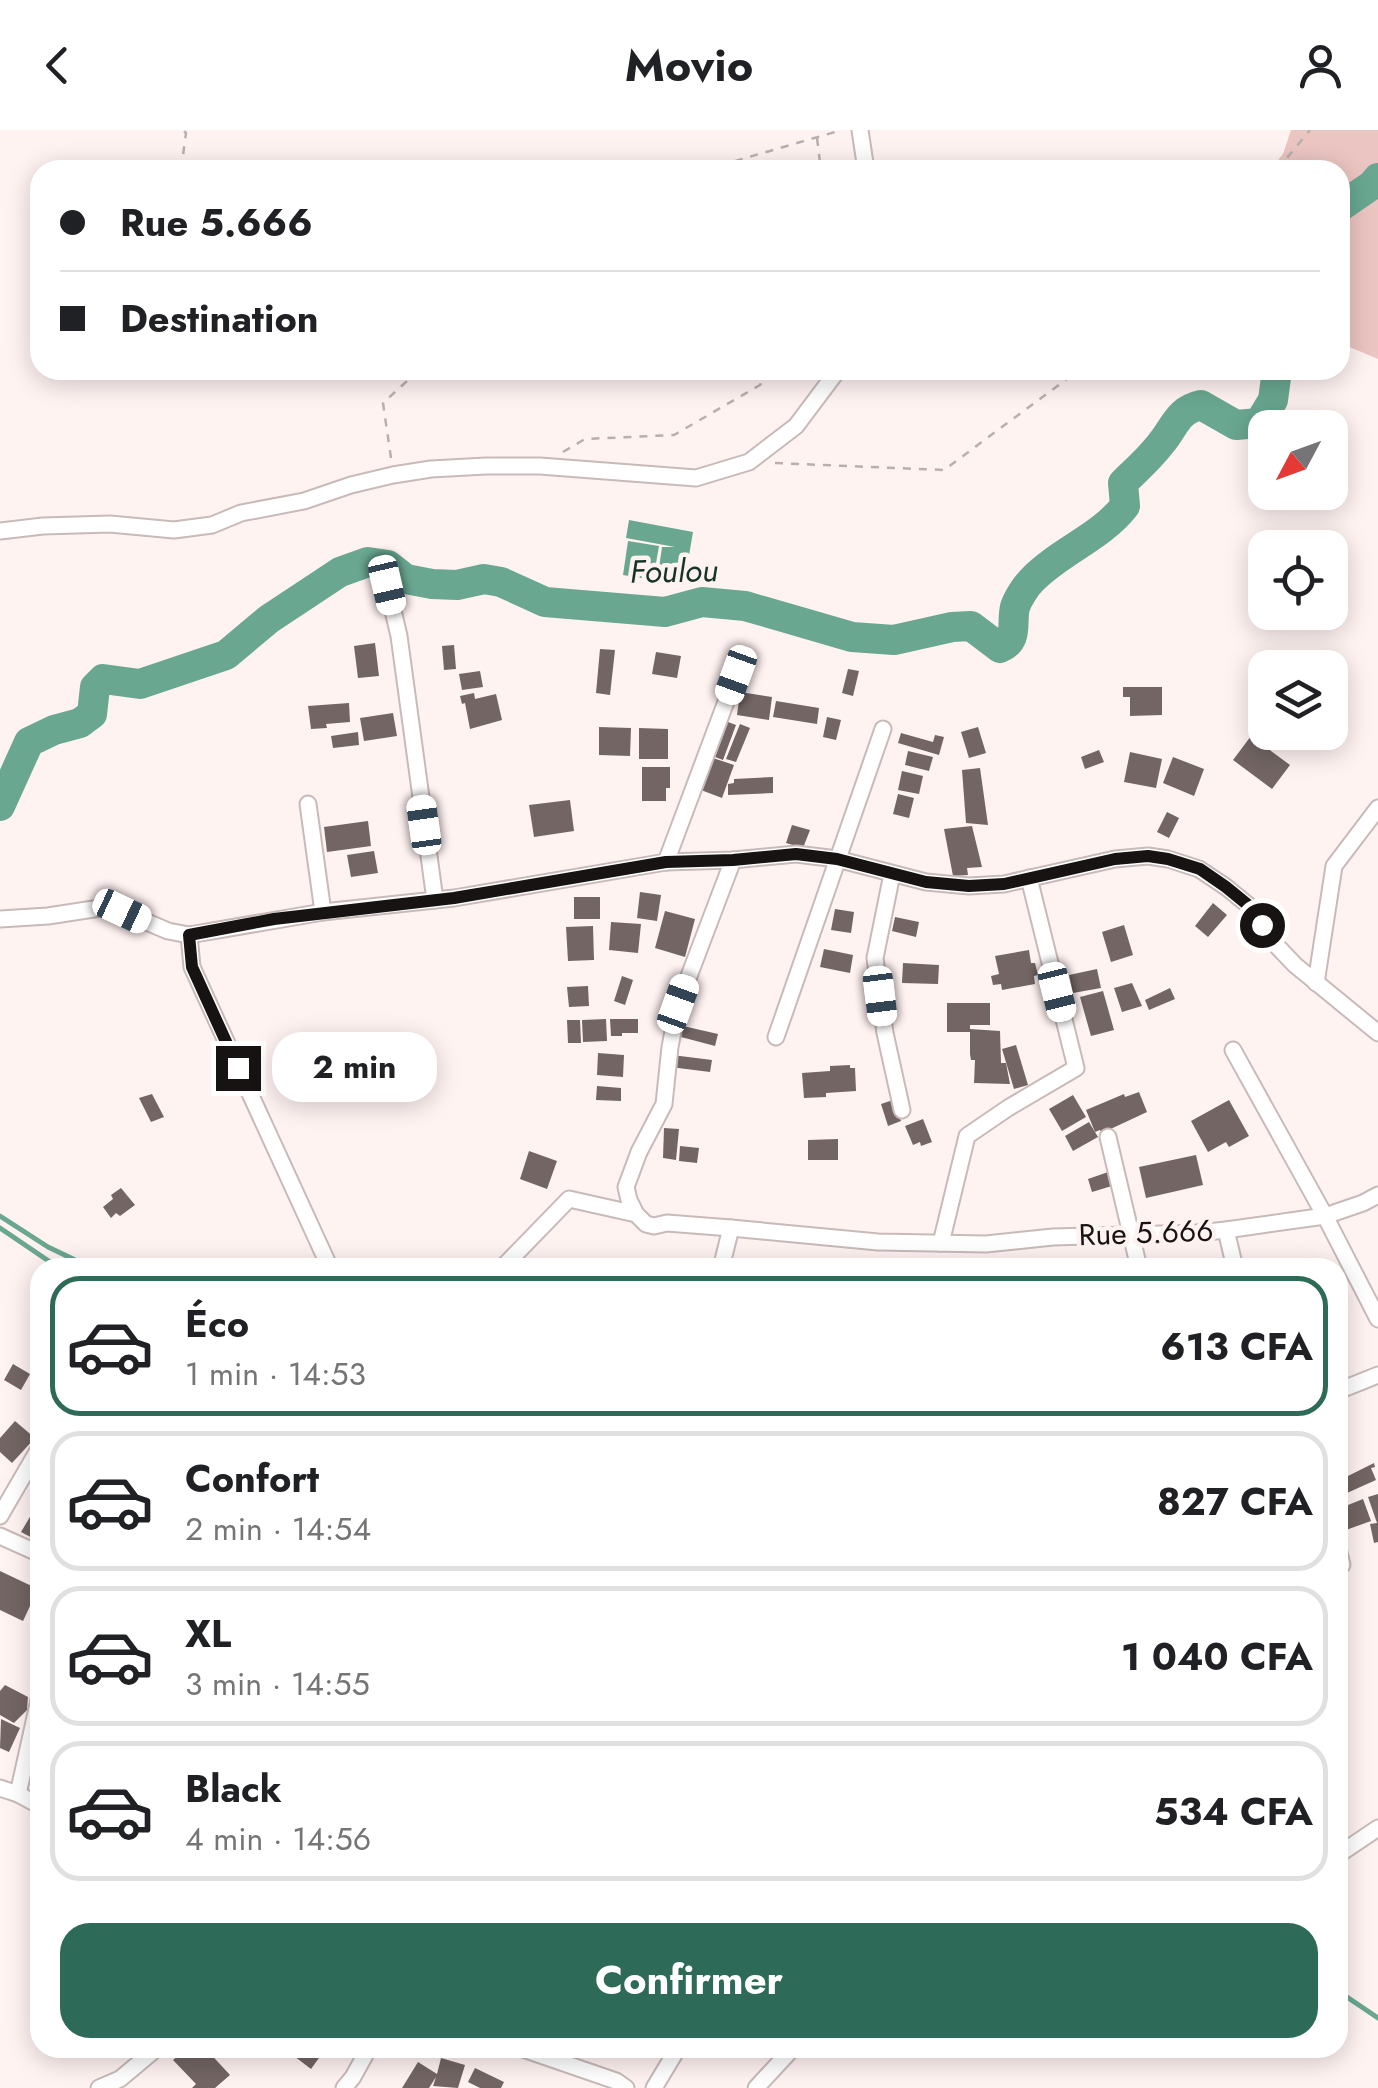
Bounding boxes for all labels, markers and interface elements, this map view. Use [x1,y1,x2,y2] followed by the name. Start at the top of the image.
[625,33,753,98] text: Movio
[30,38,85,93] icon: back
[1293,38,1348,93] icon: person
[120,195,313,250] text: Rue 5.666
[120,291,319,346] text: Destination
[1248,410,1348,510] north arrow
[1248,410,1348,750] map controls
[1248,530,1348,630] button: locate
[630,547,718,595] water label: Foulou
[366,552,408,618] car
[712,642,760,708] car
[1248,650,1348,750] button: layers
[405,793,443,857] car
[88,885,156,937] car
[1240,903,1285,948] route start
[1035,959,1079,1025] car
[861,964,899,1028] car
[654,971,702,1037] car
[273,1033,438,1103] callout: 2 min
[312,1044,397,1090] text: 2 min
[216,1046,261,1091] route end
[1078,1209,1214,1256] street label: Rue 5.666
[185,1296,249,1351] text: Éco
[65,1301,155,1391] icon: car
[1160,1319,1313,1374] text: 613 CFA
[185,1351,366,1397] text: 1 min · 14:53
[185,1451,319,1506] text: Confort
[65,1456,155,1546] icon: car
[1157,1474,1313,1529] text: 827 CFA
[185,1506,371,1552] text: 2 min · 14:54
[185,1606,231,1661] text: XL
[65,1611,155,1701] icon: car
[1121,1629,1313,1684] text: 1 040 CFA
[185,1661,370,1707] text: 3 min · 14:55
[185,1761,282,1816] text: Black
[65,1766,155,1856] icon: car
[1154,1784,1313,1839] text: 534 CFA
[185,1816,371,1862] text: 4 min · 14:56
[60,1923,1318,2038] button: Confirmer

